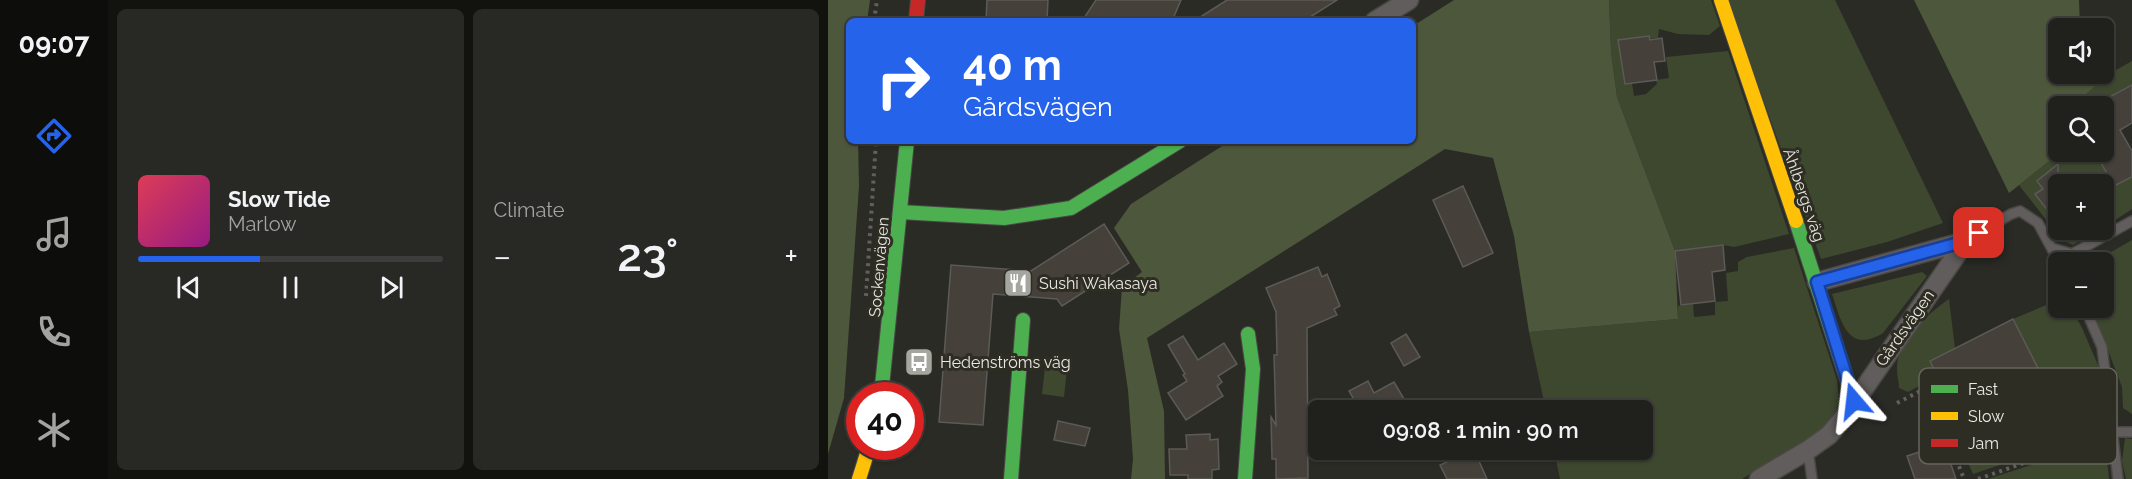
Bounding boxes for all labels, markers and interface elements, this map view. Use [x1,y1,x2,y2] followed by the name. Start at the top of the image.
[2048,18,2114,318] map controls
[2048,18,2114,84] button: sound
[19,28,89,59] text: 09:07
[963,41,1062,90] text: 40 m
[864,42,942,120] icon: right
[963,91,1113,122] text: Gårdsvägen
[2048,96,2114,162] button: search
[33,115,75,157] icon: directions
[1779,146,1830,244] street label: Åhlbergs väg
[2048,174,2114,240] button: +
[228,186,330,212] text: Slow Tide
[494,198,565,222] text: Climate
[1953,207,2004,258] pin
[228,212,297,236] text: Marlow
[33,213,75,255] icon: music
[865,216,893,318] street label: Sockenvägen
[1962,216,1995,249] icon: arrive
[617,229,678,282] text: 23°
[494,237,511,276] text: −
[784,237,798,276] text: +
[2048,252,2114,318] button: −
[1002,267,1034,299] restaurant icon: Sushi Wakasaya
[172,271,205,304] icon: previous
[274,271,307,304] icon: pause
[375,271,408,304] icon: next
[1039,274,1157,293] place label: Sushi Wakasaya
[1872,286,1938,370] street label: Gårdsvägen
[33,311,75,353] icon: phone
[903,346,935,378] bus stop icon: Hedenströms väg
[940,353,1071,372] place label: Hedenströms väg
[1919,368,2117,464] legend
[1822,369,1886,433] position arrow
[1968,380,1999,399] text: Fast
[846,382,924,460] speed limit sign: 40
[1968,407,2004,426] text: Slow
[33,409,75,451] icon: climate
[1382,417,1579,443] text: 09:08 · 1 min · 90 m
[1968,434,1999,453] text: Jam

